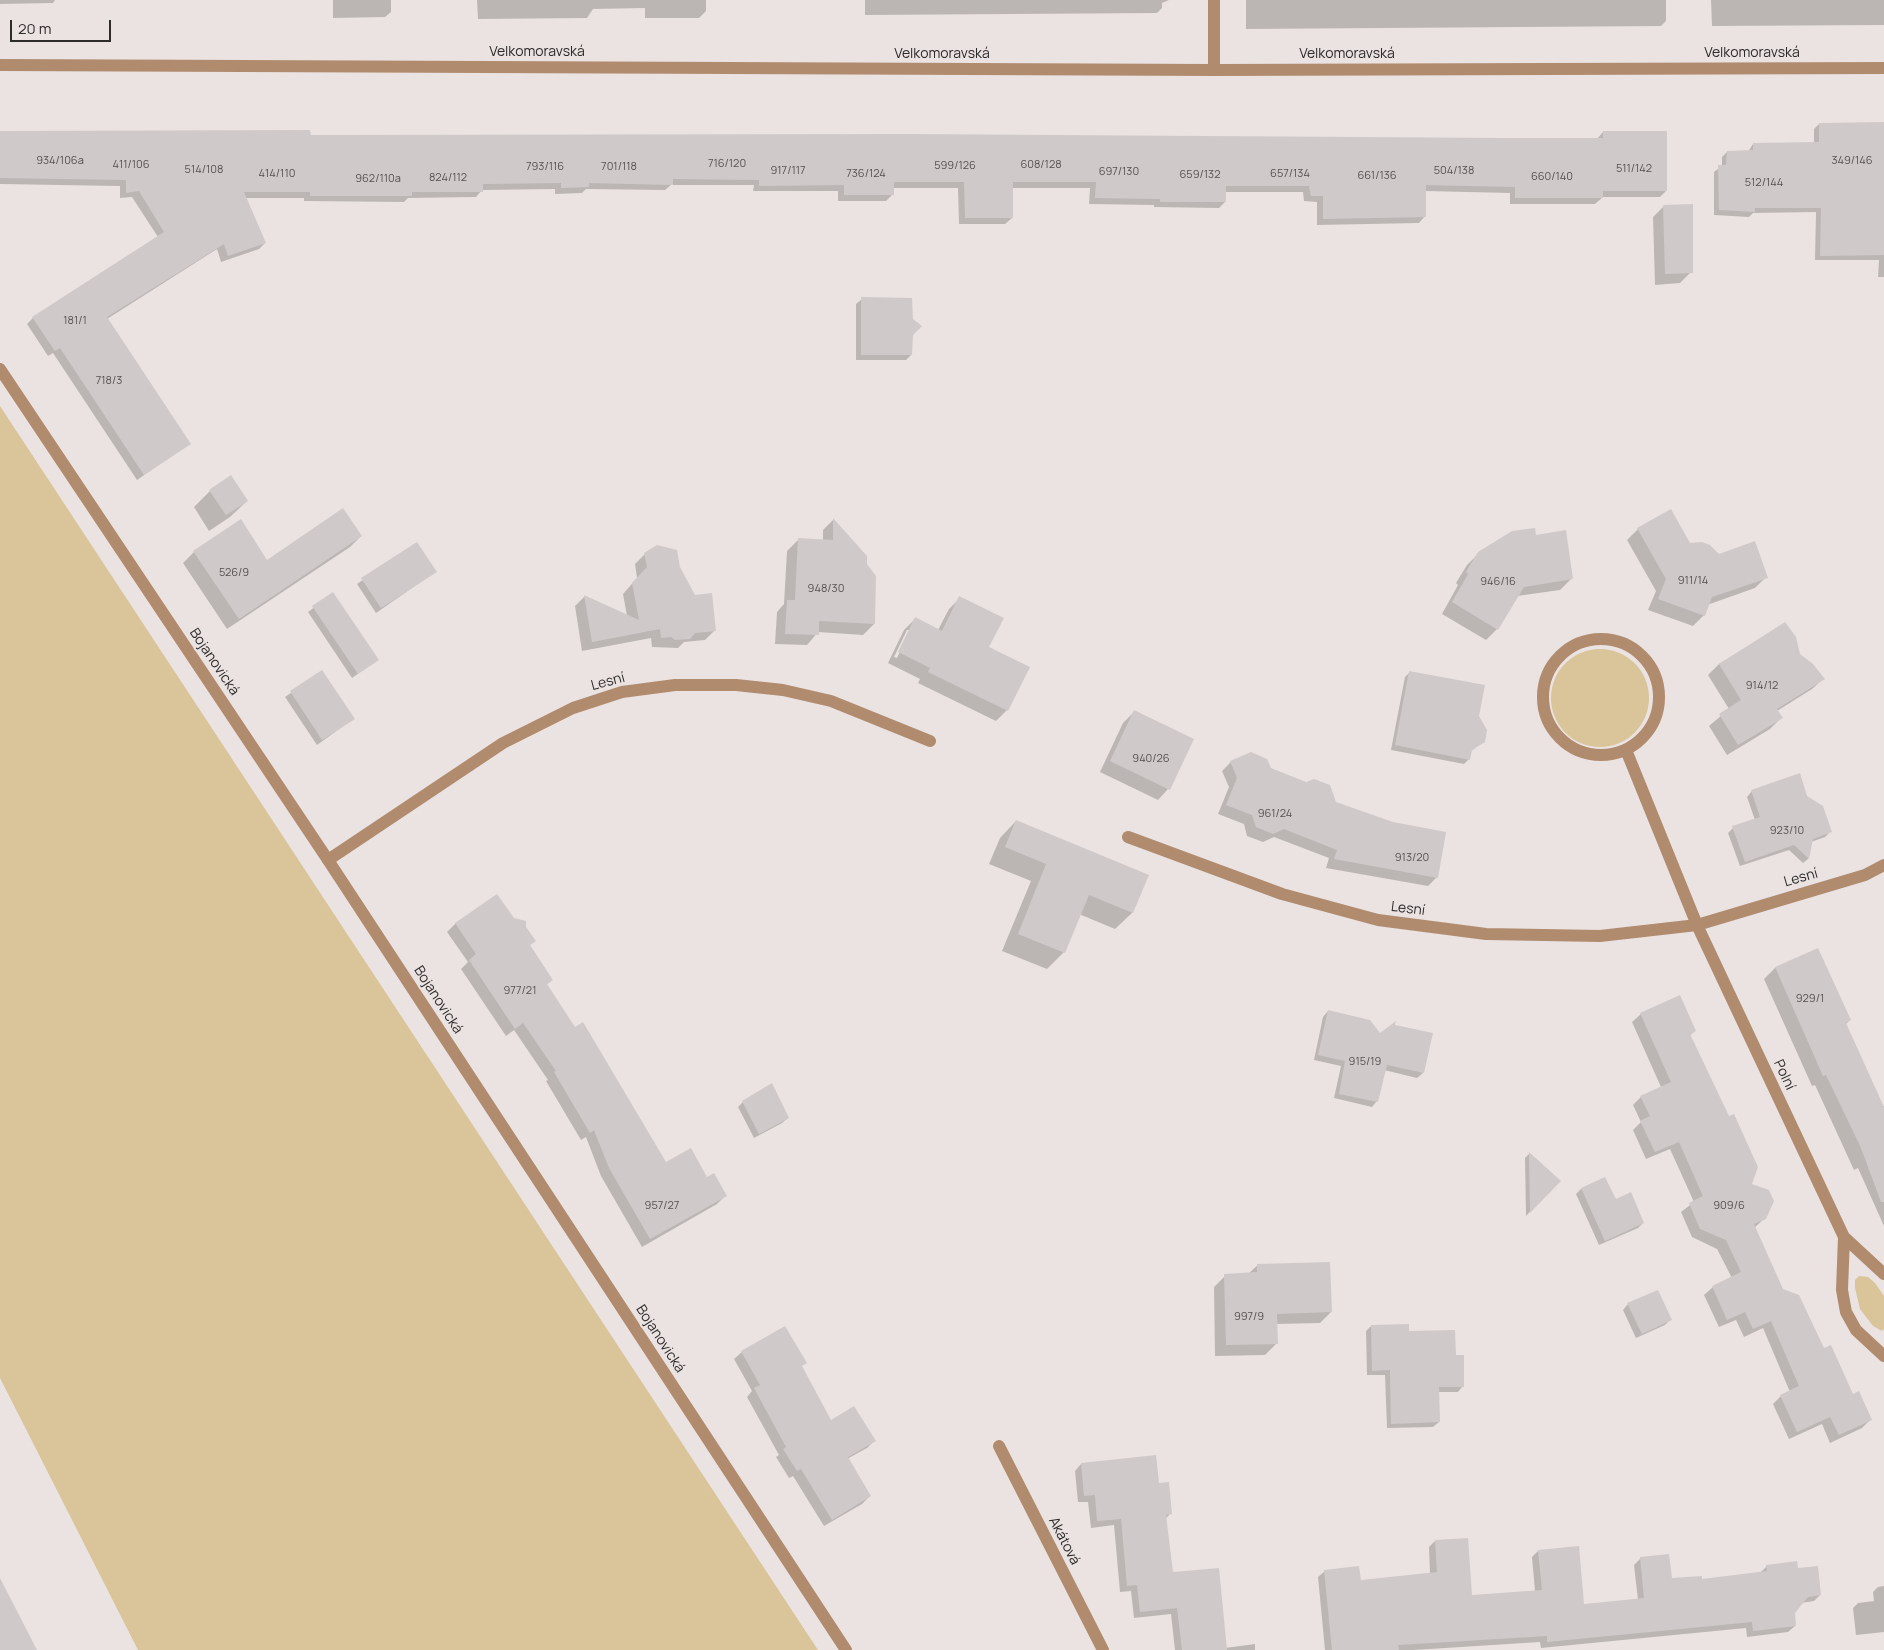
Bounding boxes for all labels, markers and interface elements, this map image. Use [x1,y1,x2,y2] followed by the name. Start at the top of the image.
[12,10,114,42] scale bar
[18,18,51,39] text: 20 m
[489,44,585,60] street label: Velkomoravská
[1704,45,1800,61] street label: Velkomoravská
[894,46,990,62] street label: Velkomoravská
[1299,46,1395,62] street label: Velkomoravská
[36,154,84,168] house number: 934/106a
[1831,154,1873,168] house number: 349/146
[708,157,746,171] house number: 716/120
[112,158,150,172] house number: 411/106
[1020,158,1062,172] house number: 608/128
[934,159,976,173] house number: 599/126
[526,160,564,174] house number: 793/116
[601,160,637,174] house number: 701/118
[1616,162,1652,176] house number: 511/142
[185,163,223,177] house number: 514/108
[770,164,806,178] house number: 917/117
[1434,164,1474,178] house number: 504/138
[1099,165,1139,179] house number: 697/130
[259,167,295,181] house number: 414/110
[846,167,886,181] house number: 736/124
[1270,167,1310,181] house number: 657/134
[1180,168,1220,182] house number: 659/132
[1357,169,1397,183] house number: 661/136
[1531,170,1573,184] house number: 660/140
[429,171,467,185] house number: 824/112
[355,172,401,186] house number: 962/110a
[1745,176,1783,190] house number: 512/144
[63,314,87,328] house number: 181/1
[96,374,122,388] house number: 718/3
[219,566,249,580] house number: 526/9
[1678,574,1708,588] house number: 911/14
[1480,575,1516,589] house number: 946/16
[808,582,844,596] house number: 948/30
[185,625,243,699] street label: Bojanovická
[589,669,627,695] street label: Lesní
[1746,679,1778,693] house number: 914/12
[1132,752,1170,766] house number: 940/26
[1258,807,1292,821] house number: 961/24
[1770,824,1804,838] house number: 923/10
[1395,851,1429,865] house number: 913/20
[1782,865,1820,891] street label: Lesní
[1390,899,1426,919] street label: Lesní
[410,963,466,1037] street label: Bojanovická
[504,984,536,998] house number: 977/21
[1796,992,1824,1006] house number: 929/1
[1349,1055,1381,1069] house number: 915/19
[1770,1057,1798,1093] street label: Polní
[645,1199,679,1213] house number: 957/27
[1713,1199,1745,1213] house number: 909/6
[632,1302,688,1376] street label: Bojanovická
[1234,1310,1264,1324] house number: 997/9
[1045,1514,1083,1568] street label: Akátová

